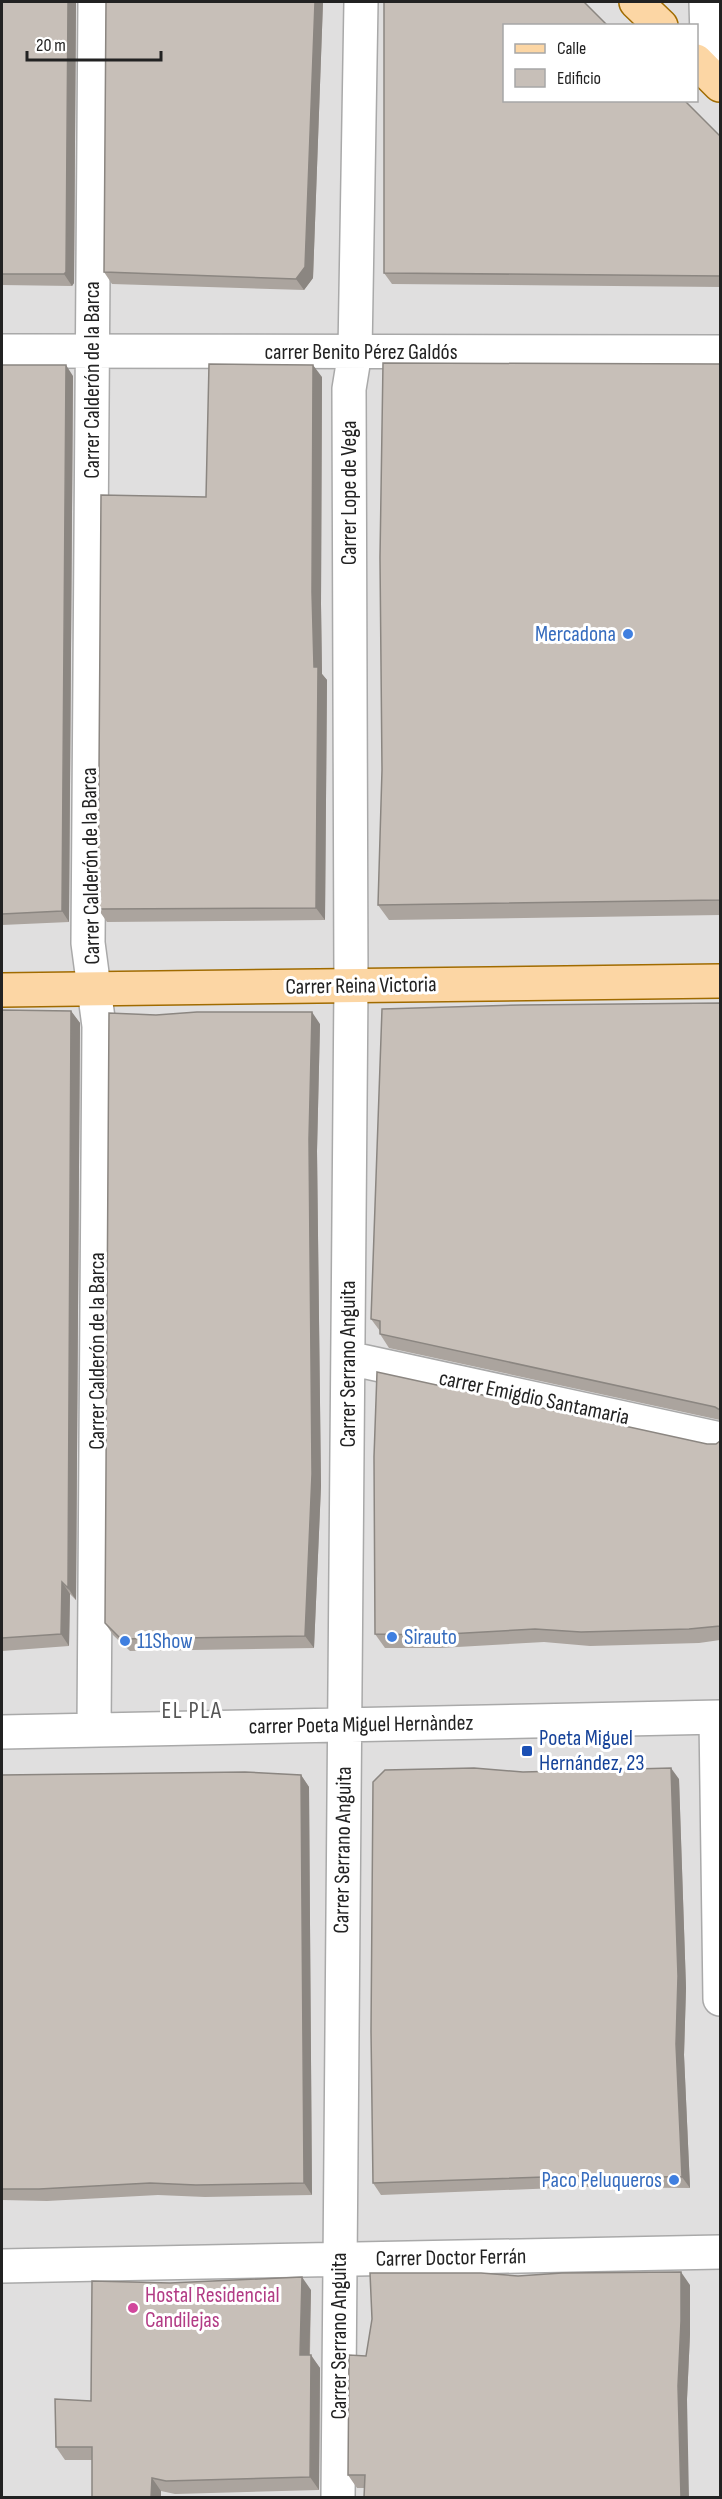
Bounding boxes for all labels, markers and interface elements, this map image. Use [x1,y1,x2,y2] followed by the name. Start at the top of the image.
[27,24,160,62] scale bar
[503,24,698,102] legend
[36,35,66,56] text: 20 m
[557,38,586,59] text: Calle
[557,68,601,89] text: Edificio
[79,281,106,479] street label: Carrer Calderón de la Barca
[264,339,458,366] street label: carrer Benito Pérez Galdós
[336,421,363,565] street label: Carrer Lope de Vega
[535,621,616,648] place label: Mercadona
[621,627,635,641] marker: Mercadona
[76,767,106,965] street label: Carrer Calderón de la Barca
[285,971,437,1001] street label: Carrer Reina Victoria
[84,1252,111,1450] street label: Carrer Calderón de la Barca
[335,1280,362,1448] street label: Carrer Serrano Anguita
[436,1365,632,1431] street label: carrer Emigdio Santamaria
[404,1624,457,1651] place label: Sirauto
[137,1628,193,1655] place label: 11Show
[385,1630,399,1644] marker: Sirauto
[118,1634,132,1648] marker: 11Show
[161,1696,223,1725] district label: EL PLA
[248,1710,474,1740] street label: carrer Poeta Miguel Hernàndez
[539,1725,645,1777] place label: Poeta Miguel Hernández, 23
[520,1744,534,1758] marker: Poeta Miguel Hernández, 23
[328,1766,358,1934] street label: Carrer Serrano Anguita
[542,2167,662,2194] place label: Paco Peluqueros
[667,2173,681,2187] marker: Paco Peluqueros
[375,2243,527,2273] street label: Carrer Doctor Ferrán
[326,2252,353,2420] street label: Carrer Serrano Anguita
[145,2282,280,2334] place label: Hostal Residencial Candilejas
[126,2301,140,2315] marker: Hostal Residencial Candilejas

